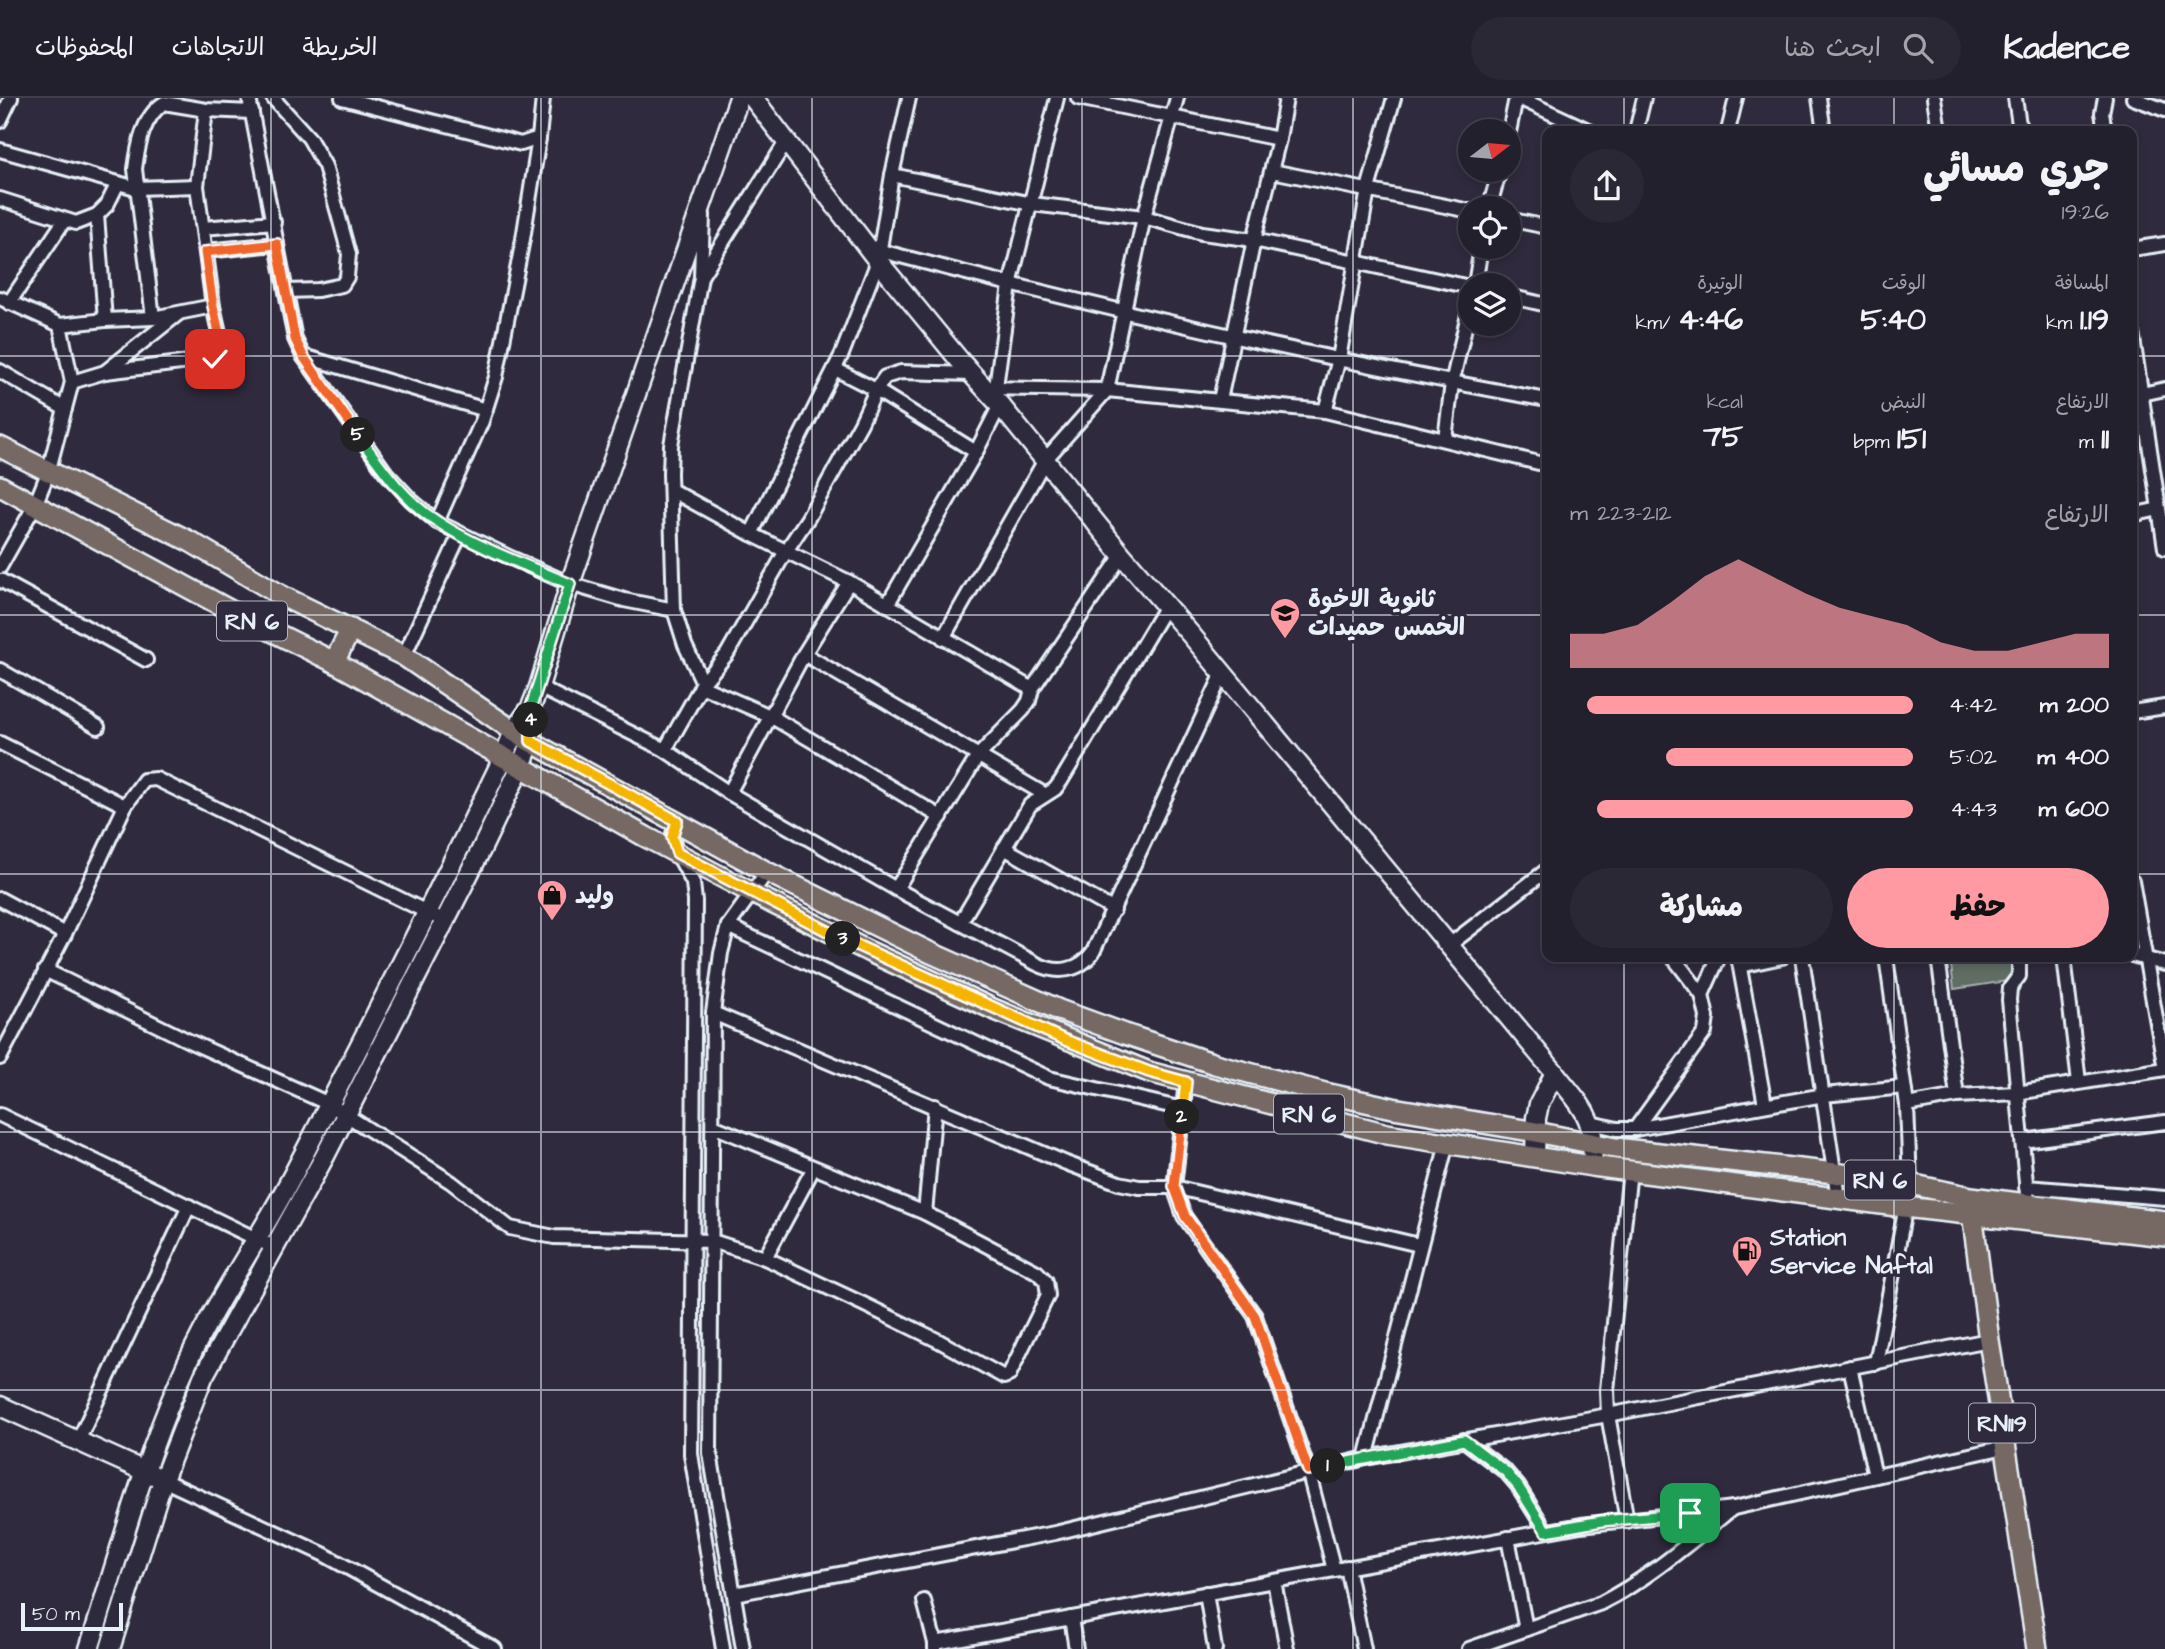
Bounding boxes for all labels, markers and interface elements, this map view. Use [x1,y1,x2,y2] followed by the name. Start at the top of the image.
[1471,17,1961,80] search box
[2003,25,2130,71] text: Kadence
[1899,29,1937,67] icon: search
[1784,30,1881,66] text: ابحث هنا
[35,31,134,65] text: المحفوظات
[172,31,265,65] text: الاتجاهات
[303,31,377,65] text: الخريطة
[1458,119,1521,182] north arrow
[1458,119,1521,336] map controls
[1923,144,2109,196] text: جري مسائي
[1570,149,1644,223] button: share
[1458,196,1521,259] button: locate
[2062,196,2109,228] text: 19:26
[1697,270,1743,297] text: الوتيرة
[1882,270,1926,297] text: الوقت
[2055,270,2109,297] text: المسافة
[1458,273,1521,336] button: layers
[1678,299,1743,341] text: 4:46
[1860,299,1926,341] text: 5:40
[2080,299,2109,341] text: 1.19
[1636,310,1678,337] text: /km
[2046,310,2080,337] text: km
[185,329,245,389] pin
[196,340,234,378] icon: check
[1707,389,1743,416] text: kcal
[1881,389,1926,416] text: النبض
[2056,389,2109,416] text: الارتفاع
[1703,416,1743,458] text: 75
[340,418,376,452] pin: 5
[1897,418,1926,460] text: 151
[2101,418,2109,460] text: 11
[351,421,364,448] text: 5
[1853,429,1897,456] text: bpm
[2079,429,2101,456] text: m
[1570,497,1672,529] text: 212–223 m
[2045,499,2109,531] text: الارتفاع
[1308,583,1465,645] place label: ثانوية الاخوة الخمس حميدات
[1268,596,1302,640] school or university icon: ثانوية الاخوة الخمس حميدات
[217,601,287,640] road number: RN 6
[1949,689,1997,721] text: 4:42
[2040,689,2109,721] text: 200 m
[514,702,548,738] pin: 4
[524,706,537,733] text: 4
[1949,741,1997,773] text: 5:02
[2037,741,2109,773] text: 400 m
[1950,793,1997,825] text: 4:43
[2038,793,2109,825] text: 600 m
[1570,868,1833,948] button: مشاركة
[1847,868,2109,948] button: حفظ
[535,878,569,922] shop icon: وليد
[575,879,614,913] place label: وليد
[826,922,860,956] pin: 3
[838,925,847,952] text: 3
[1274,1094,1344,1134] road number: RN 6
[1164,1100,1200,1134] pin: 2
[1176,1103,1187,1130] text: 2
[1845,1161,1915,1200] road number: RN 6
[1769,1221,1933,1283] place label: Station Service Naftal
[1730,1234,1764,1278] fuel station icon: Station Service Naftal
[1969,1404,2035,1442] road number: RN119
[1310,1448,1346,1484] pin: 1
[1326,1452,1329,1479] text: 1
[1660,1483,1720,1543] pin
[1671,1494,1709,1532] icon: arrive
[21,1600,122,1632] scale bar
[32,1601,80,1628] text: 50 m

